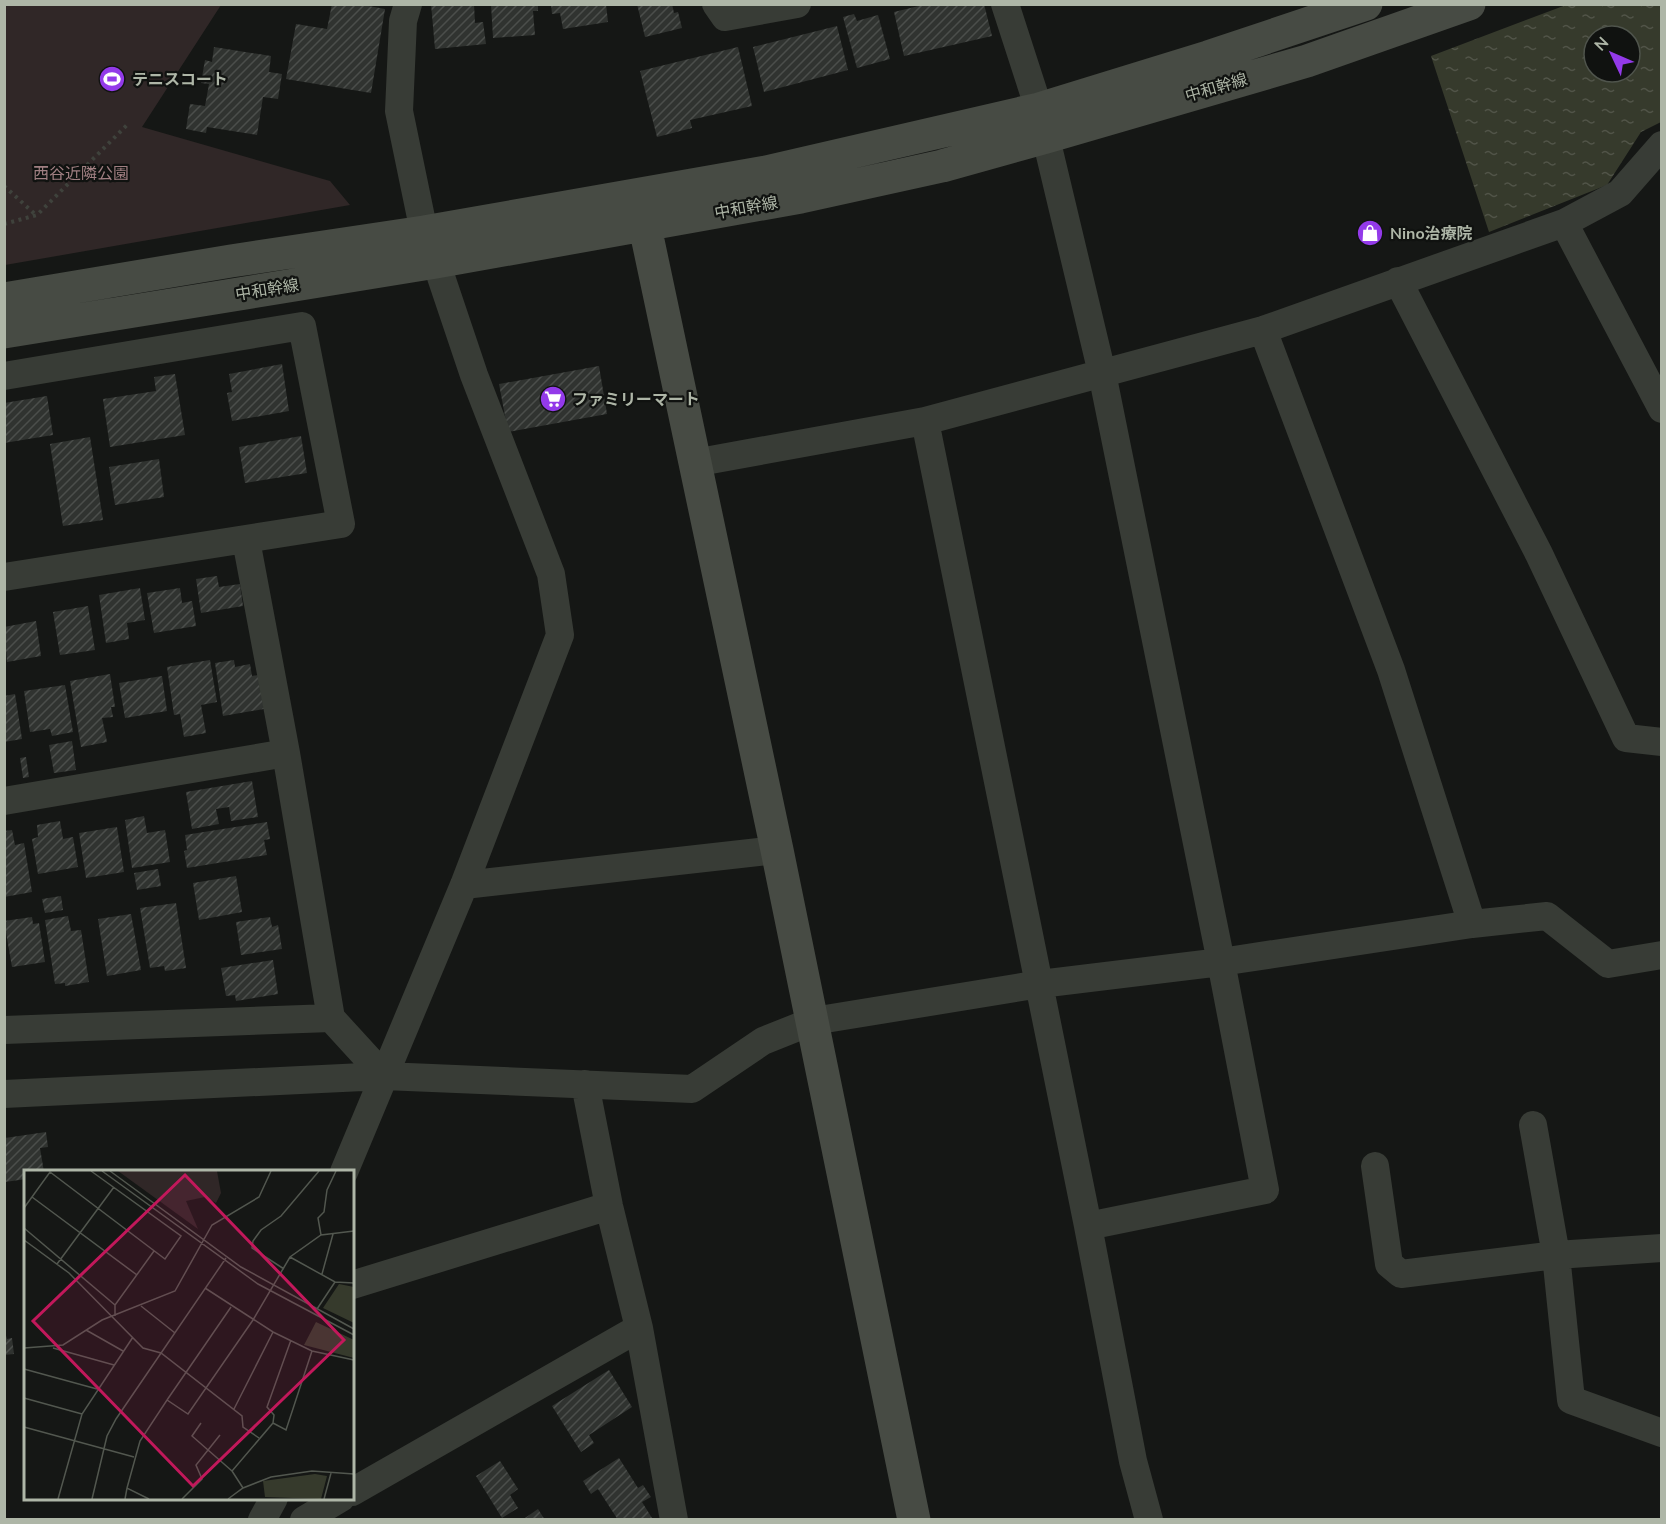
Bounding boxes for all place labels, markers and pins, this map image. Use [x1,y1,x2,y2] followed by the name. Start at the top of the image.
[97,64,127,94] sports icon: テニスコート
[132,69,228,91] place label: テニスコート
[1355,218,1385,248] shop icon: Nino治療院
[1390,223,1473,245] place label: Nino治療院
[538,384,568,414] supermarket icon: ファミリーマート
[572,389,700,411] place label: ファミリーマート

